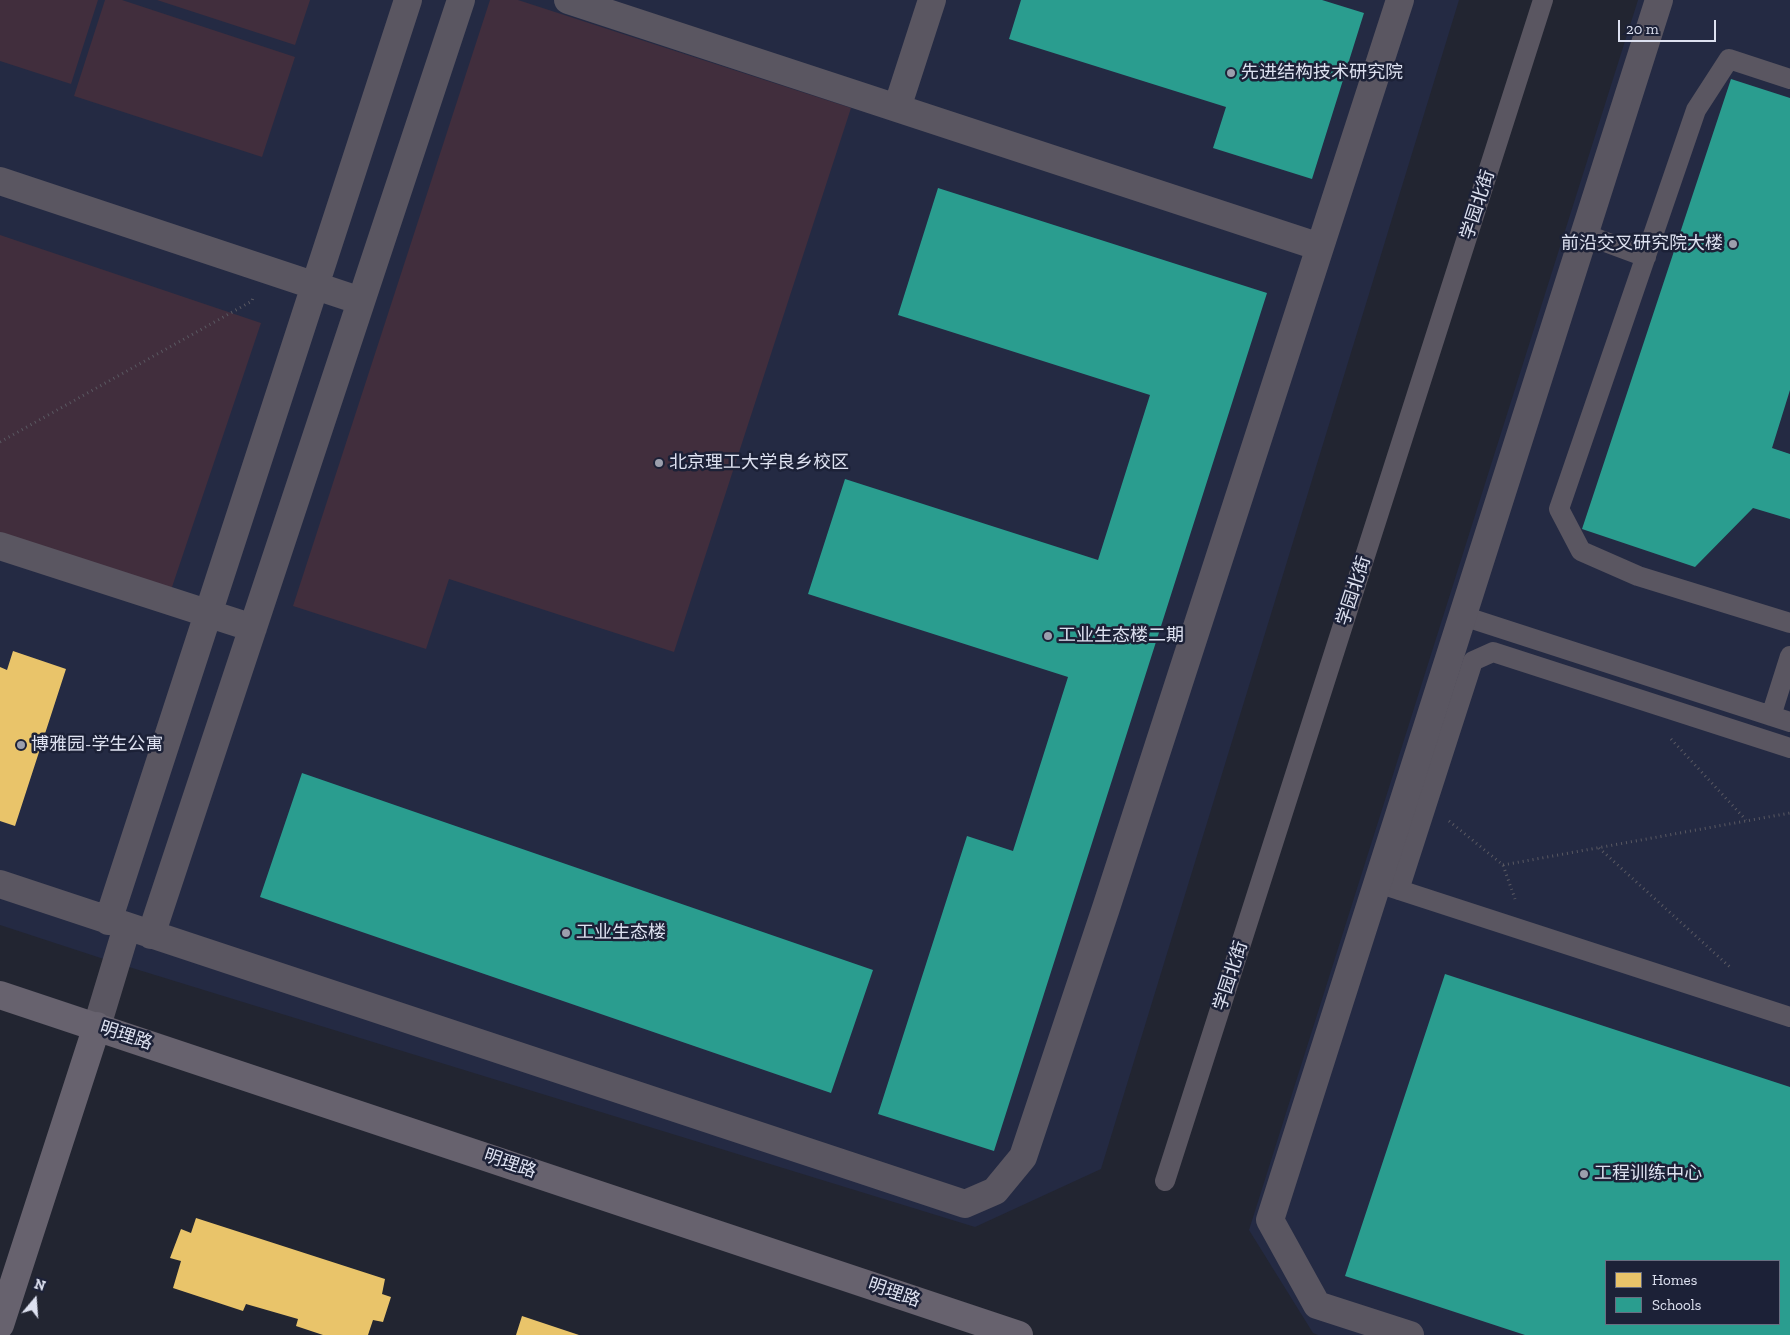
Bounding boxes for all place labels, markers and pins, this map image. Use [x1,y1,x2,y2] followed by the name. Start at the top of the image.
[1241,62,1403,84] place label: 先进结构技术研究院
[1225,67,1237,79] marker: 先进结构技术研究院
[1561,233,1723,255] place label: 前沿交叉研究院大楼
[1727,238,1739,250] marker: 前沿交叉研究院大楼
[669,452,849,474] place label: 北京理工大学良乡校区
[653,457,665,469] marker: 北京理工大学良乡校区
[1058,625,1184,647] place label: 工业生态楼二期
[1042,630,1054,642] marker: 工业生态楼二期
[31,734,163,756] place label: 博雅园-学生公寓
[15,739,27,751] marker: 博雅园-学生公寓
[576,922,666,944] place label: 工业生态楼
[560,927,572,939] marker: 工业生态楼
[1594,1163,1702,1185] place label: 工程训练中心
[1578,1168,1590,1180] marker: 工程训练中心

